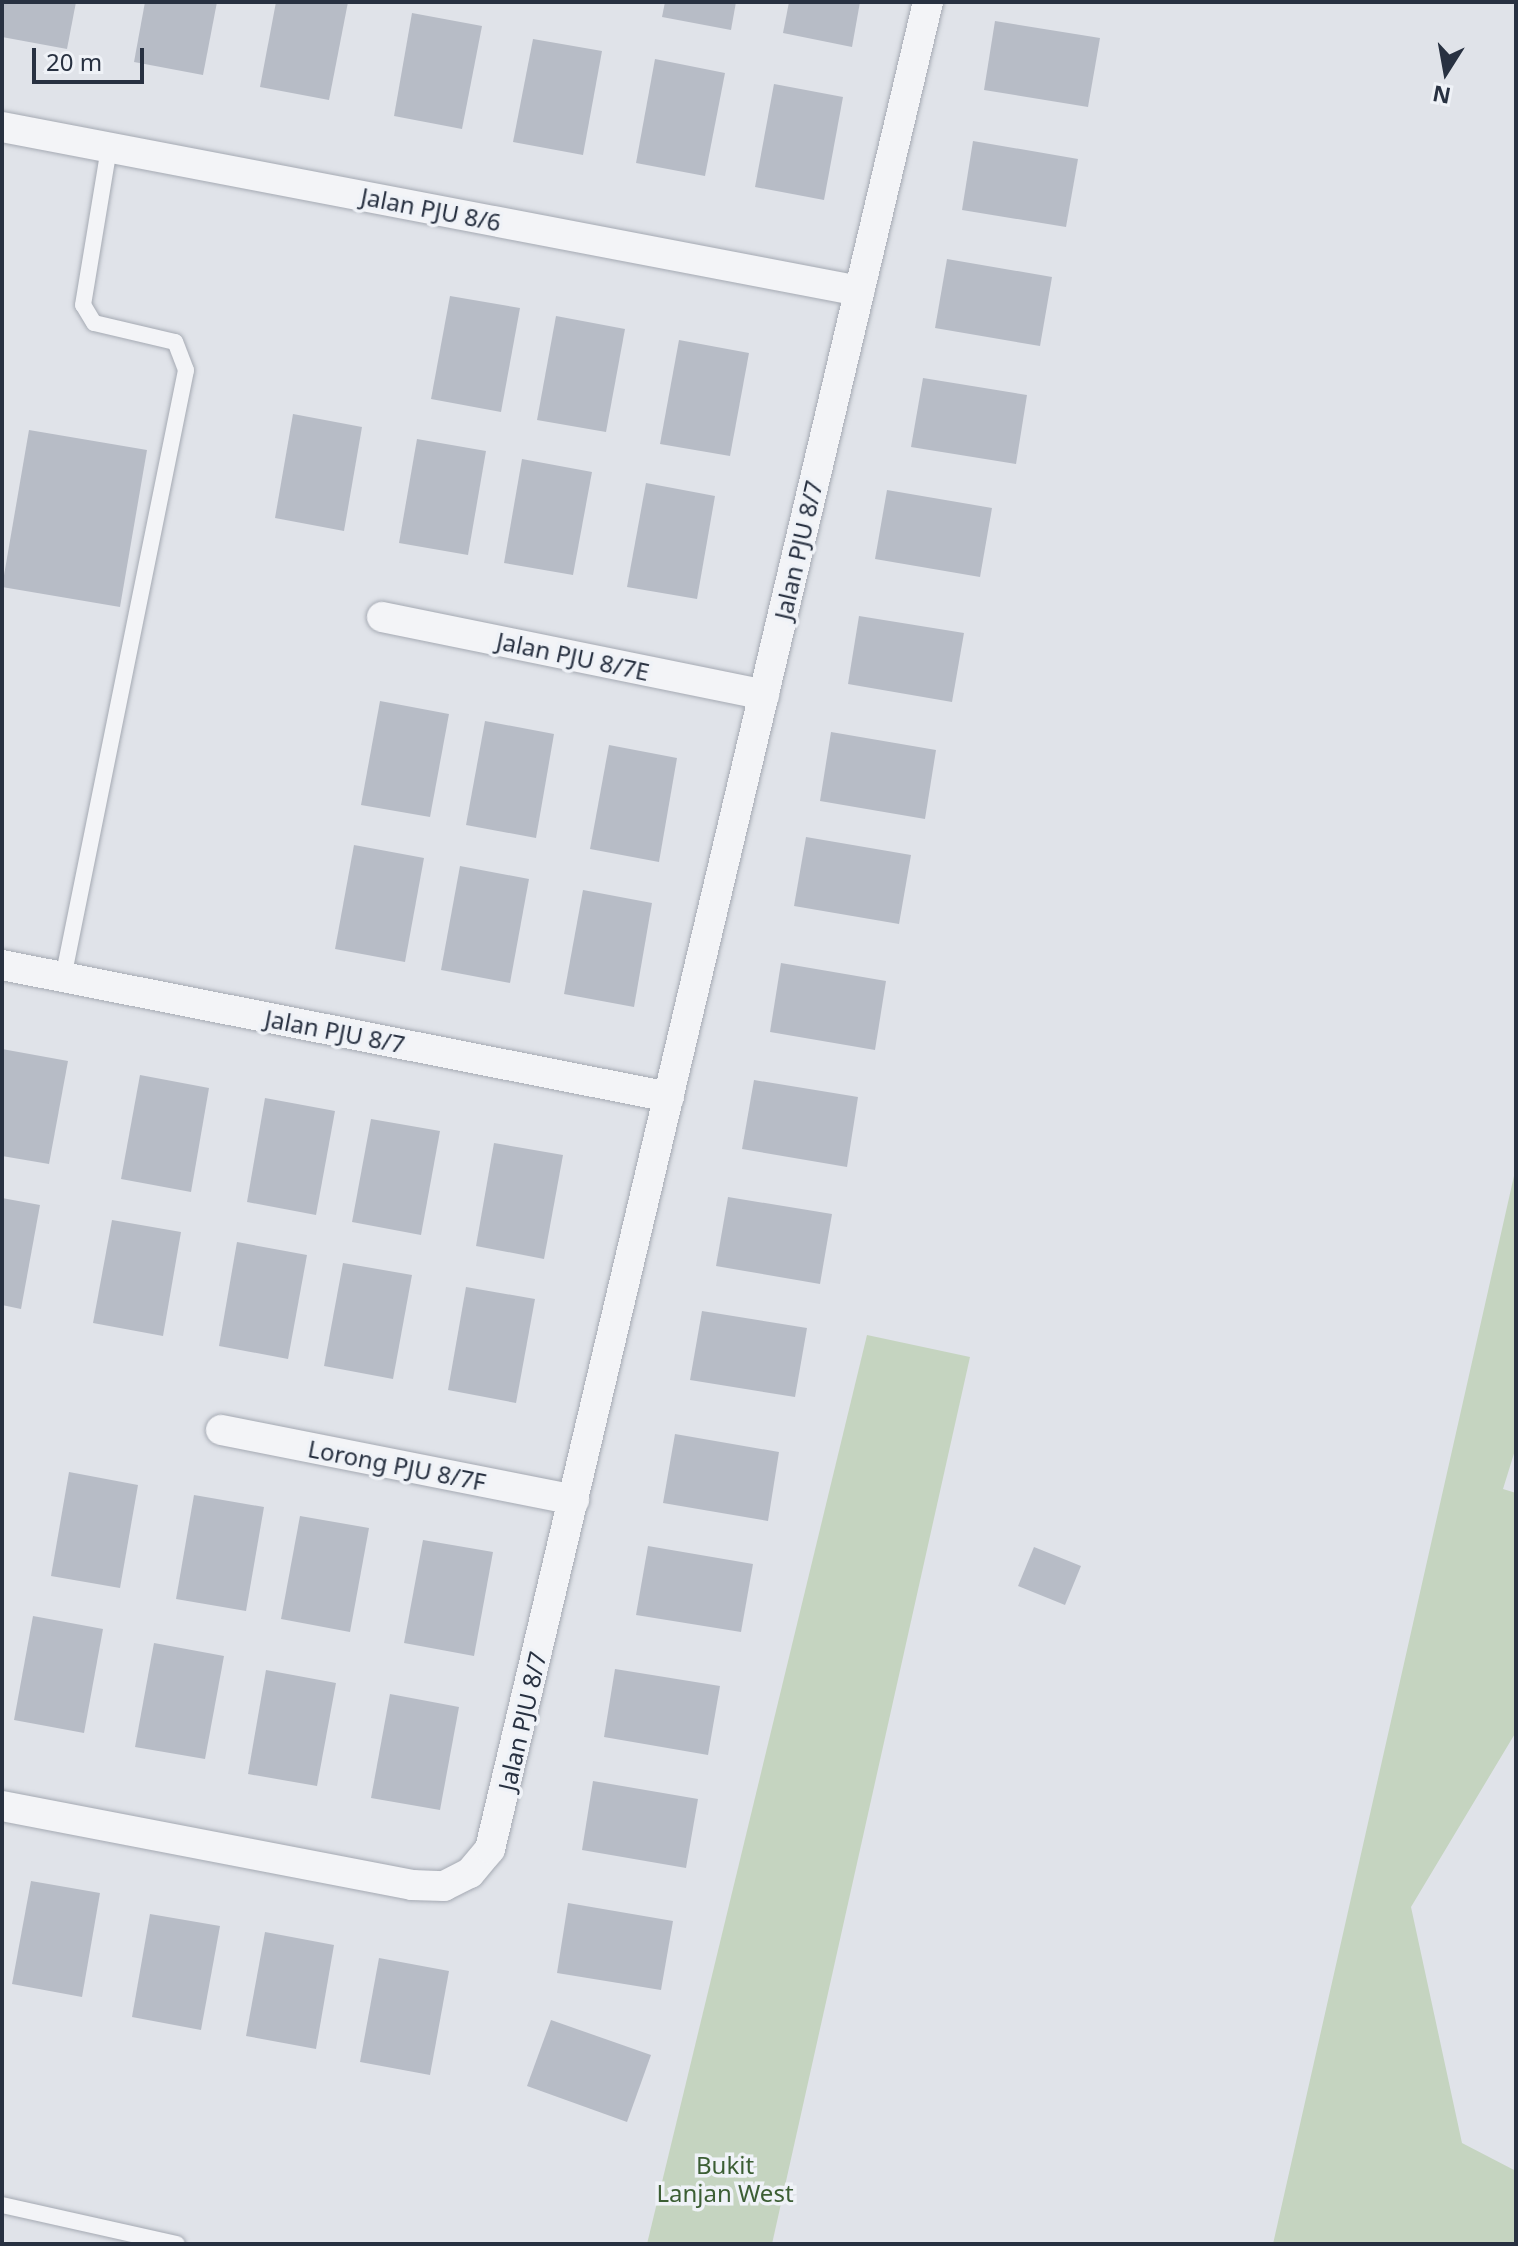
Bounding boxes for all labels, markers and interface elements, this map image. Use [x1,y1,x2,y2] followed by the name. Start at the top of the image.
[36,32,148,82] scale bar
[1406,32,1486,112] north arrow
[46,45,102,78] text: 20 m
[1430,79,1453,112] text: N
[359,181,503,237] street label: Jalan PJU 8/6
[768,478,828,622] street label: Jalan PJU 8/7
[494,626,652,686] street label: Jalan PJU 8/7E
[263,1003,407,1059] street label: Jalan PJU 8/7
[306,1434,488,1496] street label: Lorong PJU 8/7F
[492,1649,552,1793] street label: Jalan PJU 8/7
[656,2151,794,2207] park label: Bukit Lanjan West

